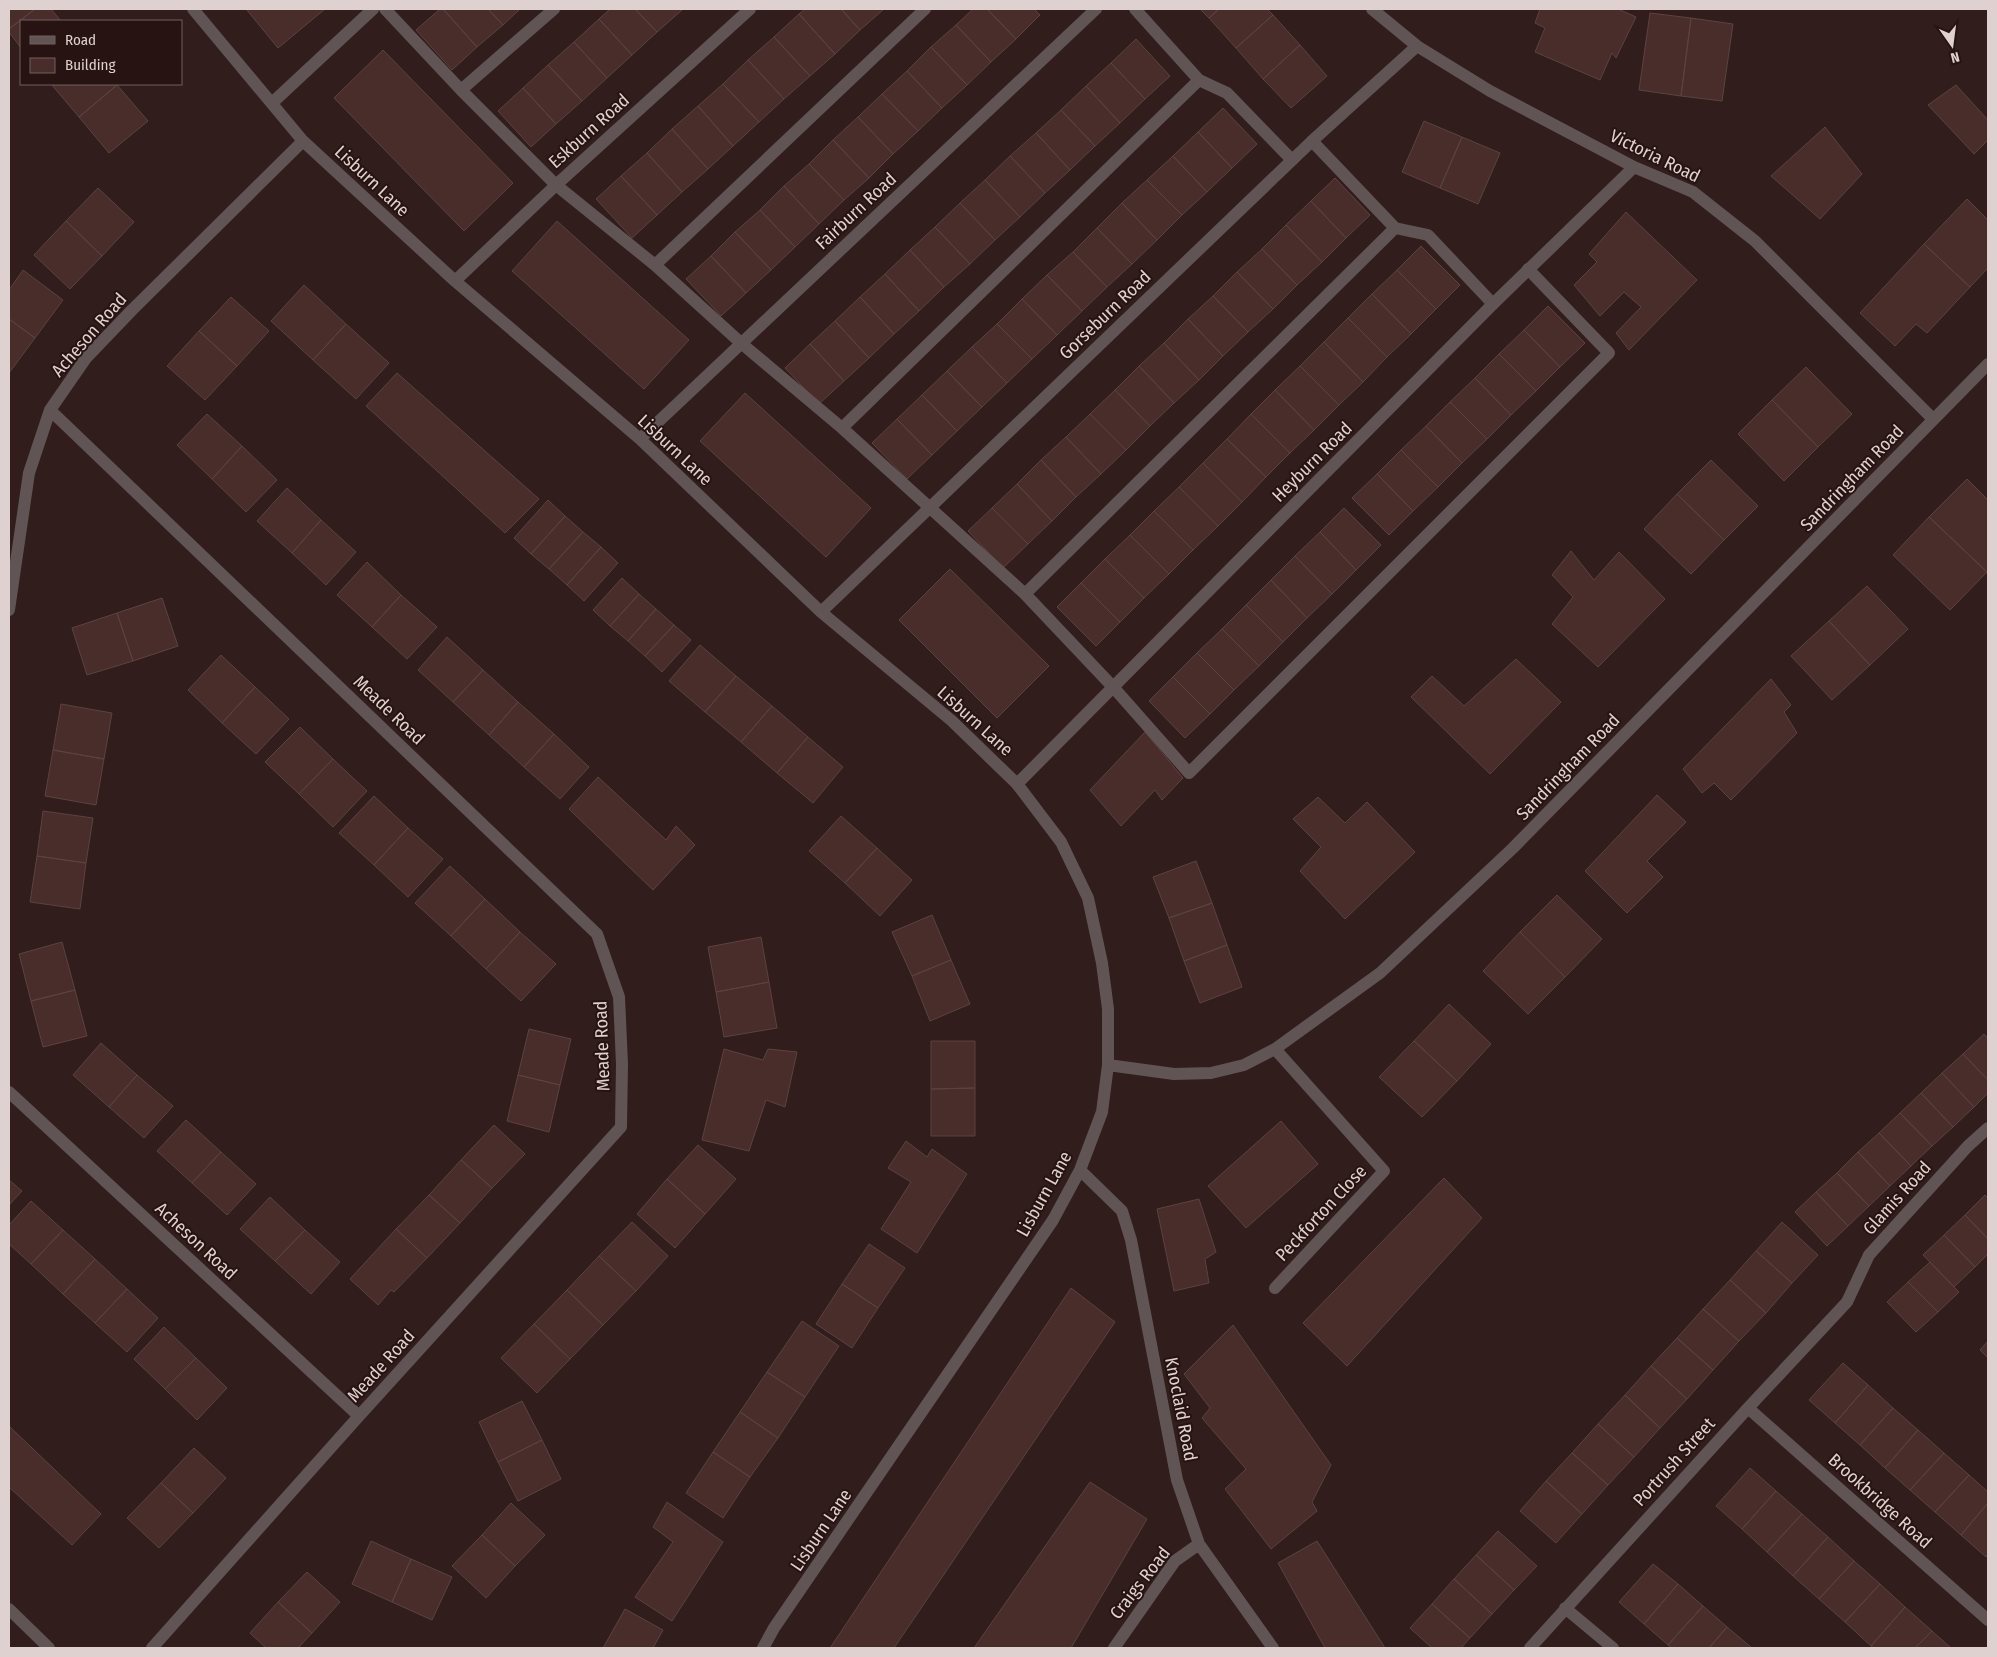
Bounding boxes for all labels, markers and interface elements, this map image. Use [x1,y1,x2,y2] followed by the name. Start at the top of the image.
[20,20,182,85] legend
[1927,20,1977,70] north arrow
[65,31,96,49] text: Road
[1949,48,1961,66] text: N
[65,56,116,74] text: Building
[544,89,634,173] street label: Eskburn Road
[1606,125,1704,187] street label: Victoria Road
[330,141,414,221] street label: Lisburn Lane
[811,168,901,254] street label: Fairburn Road
[1055,266,1155,364] street label: Gorseburn Road
[47,289,131,381] street label: Acheson Road
[633,410,717,490] street label: Lisburn Lane
[1267,417,1357,507] street label: Heyburn Road
[1796,420,1908,536] street label: Sandringham Road
[349,671,429,749] street label: Meade Road
[933,681,1017,761] street label: Lisburn Lane
[1512,709,1624,825] street label: Sandringham Road
[589,1000,615,1092] street label: Meade Road
[1012,1147,1077,1241] street label: Lisburn Lane
[1858,1157,1936,1239] street label: Glamis Road
[1271,1160,1371,1266] street label: Peckforton Close
[151,1198,241,1284] street label: Acheson Road
[343,1325,419,1407] street label: Meade Road
[1160,1355,1202,1463] street label: Knoclaid Road
[1628,1413,1720,1511] street label: Portrush Street
[1824,1449,1936,1553] street label: Brookbridge Road
[786,1485,857,1575] street label: Lisburn Lane
[1105,1543,1175,1623] street label: Craigs Road

